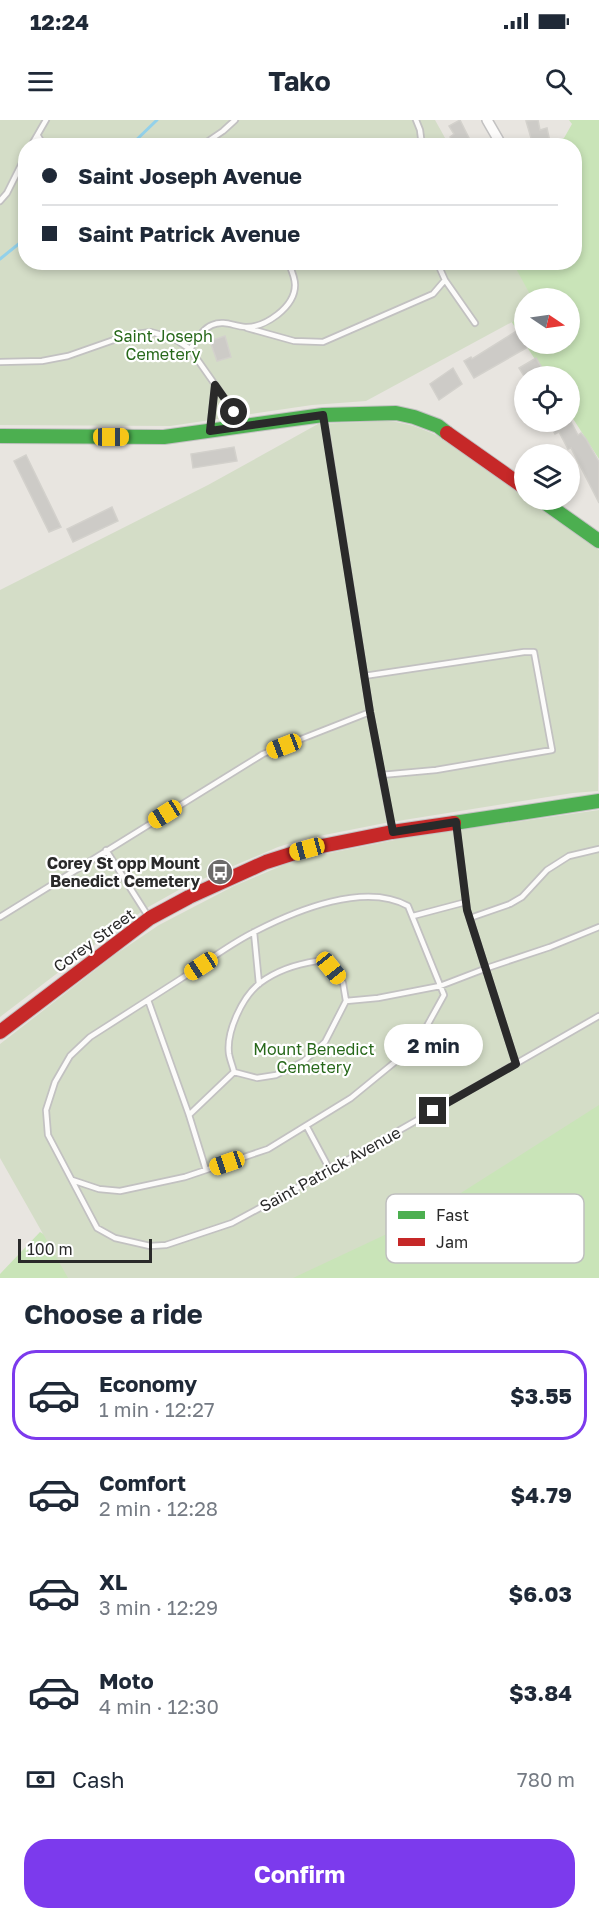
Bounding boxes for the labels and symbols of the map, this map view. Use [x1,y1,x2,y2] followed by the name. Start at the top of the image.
[514,288,580,354] north arrow
[113,326,213,364] park label: Saint Joseph Cemetery
[220,398,247,425] route start
[93,428,129,446] car
[264,731,304,761] car
[145,797,185,831] car
[287,836,327,862] car
[47,853,200,891] place label: Corey St opp Mount Benedict Cemetery
[205,857,235,887] bus stop icon: Corey St opp Mount Benedict Cemetery
[49,904,139,976] street label: Corey Street
[313,948,349,988] car
[181,949,221,983] car
[384,1024,482,1066] callout: 2 min
[253,1039,375,1077] park label: Mount Benedict Cemetery
[419,1097,446,1124] route end
[256,1122,404,1216] street label: Saint Patrick Avenue
[207,1149,247,1177] car
[386,1194,584,1263] legend
[436,1205,469,1225] text: Fast
[436,1232,468,1252] text: Jam
[18,1236,152,1264] scale bar

